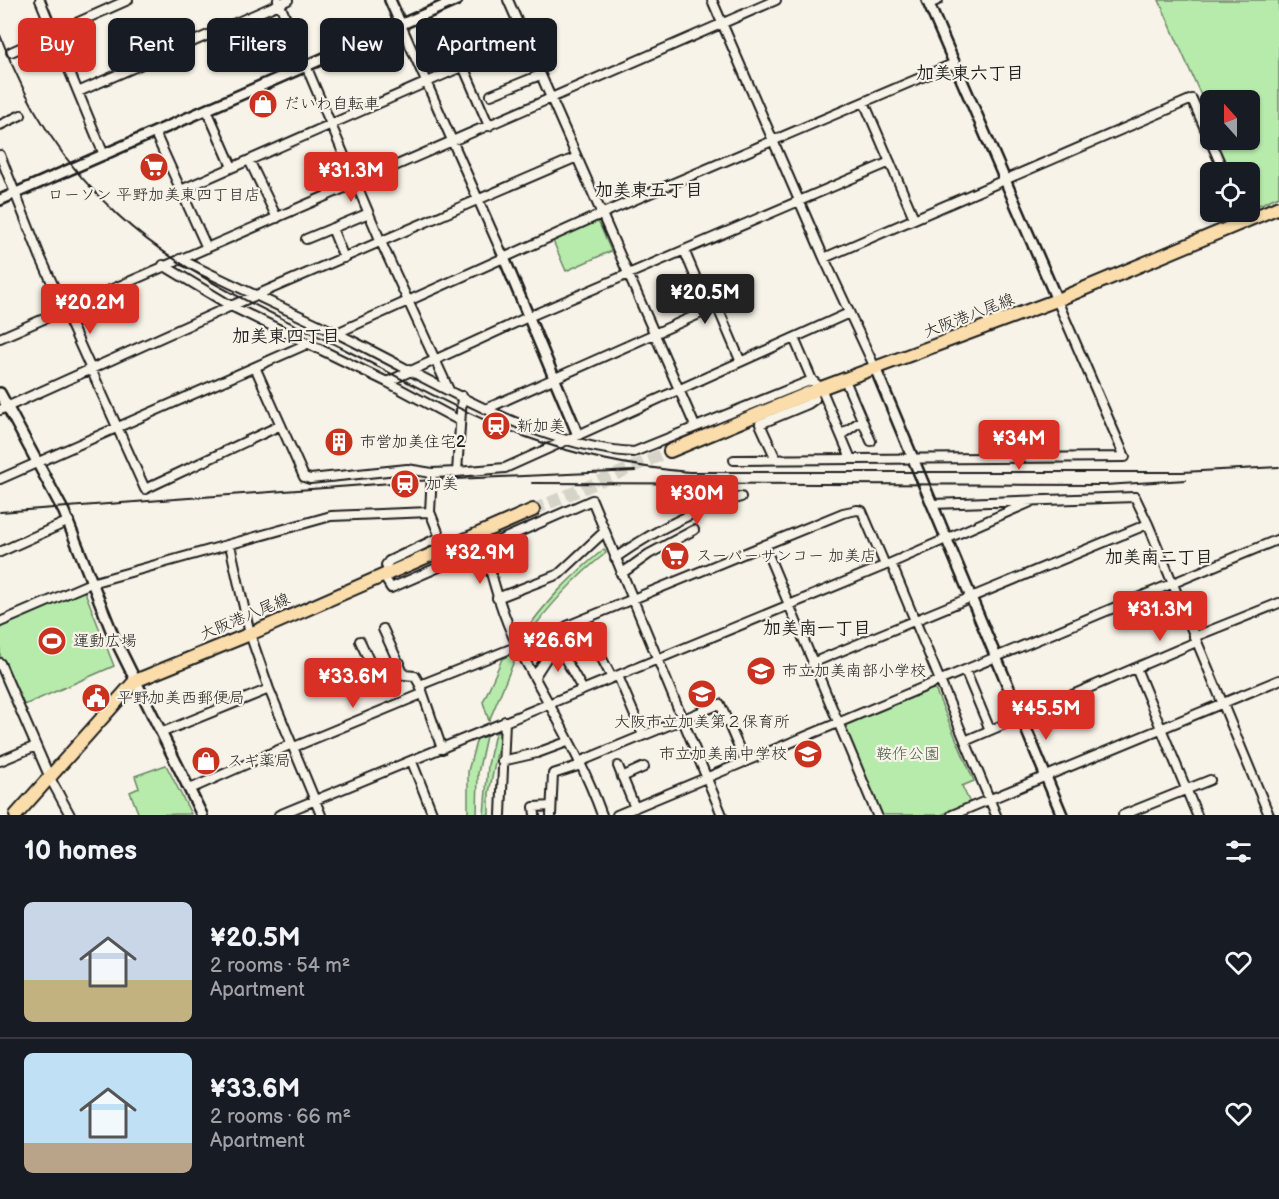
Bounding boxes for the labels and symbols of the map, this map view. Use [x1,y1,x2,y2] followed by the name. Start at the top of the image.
[916,63,1024,84] district label: 加美東六丁目
[247,88,279,120] shop icon: だいわ自転車
[1200,90,1260,150] north arrow
[284,95,380,114] place label: だいわ自転車
[138,151,170,183] supermarket icon: ローソン 平野加美東四丁目店
[302,152,400,203] pin: ¥31.3M
[595,180,703,201] district label: 加美東五丁目
[48,186,260,205] place label: ローソン 平野加美東四丁目店
[656,274,754,325] pin: ¥20.5M
[41,284,139,335] pin: ¥20.2M
[921,290,1017,342] street label: 大阪港八尾線
[232,326,340,347] district label: 加美東四丁目
[480,410,512,442] station icon: 新加美
[517,417,565,436] place label: 新加美
[983,420,1055,471] pin: ¥34M
[323,426,355,458] building icon: 市営加美住宅2
[360,433,466,452] place label: 市営加美住宅2
[389,468,421,500] station icon: 加美
[426,475,458,494] place label: 加美
[661,475,733,526] pin: ¥30M
[431,534,529,585] pin: ¥32.9M
[659,540,691,572] supermarket icon: スーパーサンコー 加美店
[696,547,876,566] place label: スーパーサンコー 加美店
[1105,547,1213,568] district label: 加美南二丁目
[197,589,293,645] street label: 大阪港八尾線
[1111,591,1209,642] pin: ¥31.3M
[763,618,871,639] district label: 加美南一丁目
[509,622,607,673] pin: ¥26.6M
[36,625,68,657] sports icon: 運動広場
[73,632,137,651] place label: 運動広場
[745,655,777,687] school or university icon: 市立加美南部小学校
[304,658,402,709] pin: ¥33.6M
[782,662,926,681] place label: 市立加美南部小学校
[686,678,718,710] school or university icon: 大阪市立加美第２保育所
[80,682,112,714] public building icon: 平野加美西郵便局
[117,689,245,708] place label: 平野加美西郵便局
[997,690,1095,741] pin: ¥45.5M
[614,713,790,732] place label: 大阪市立加美第２保育所
[792,738,824,770] school or university icon: 市立加美南中学校
[190,745,222,777] shop icon: スギ薬局
[659,745,787,764] place label: 市立加美南中学校
[876,745,940,764] park label: 鞍作公園
[227,752,291,771] place label: スギ薬局

